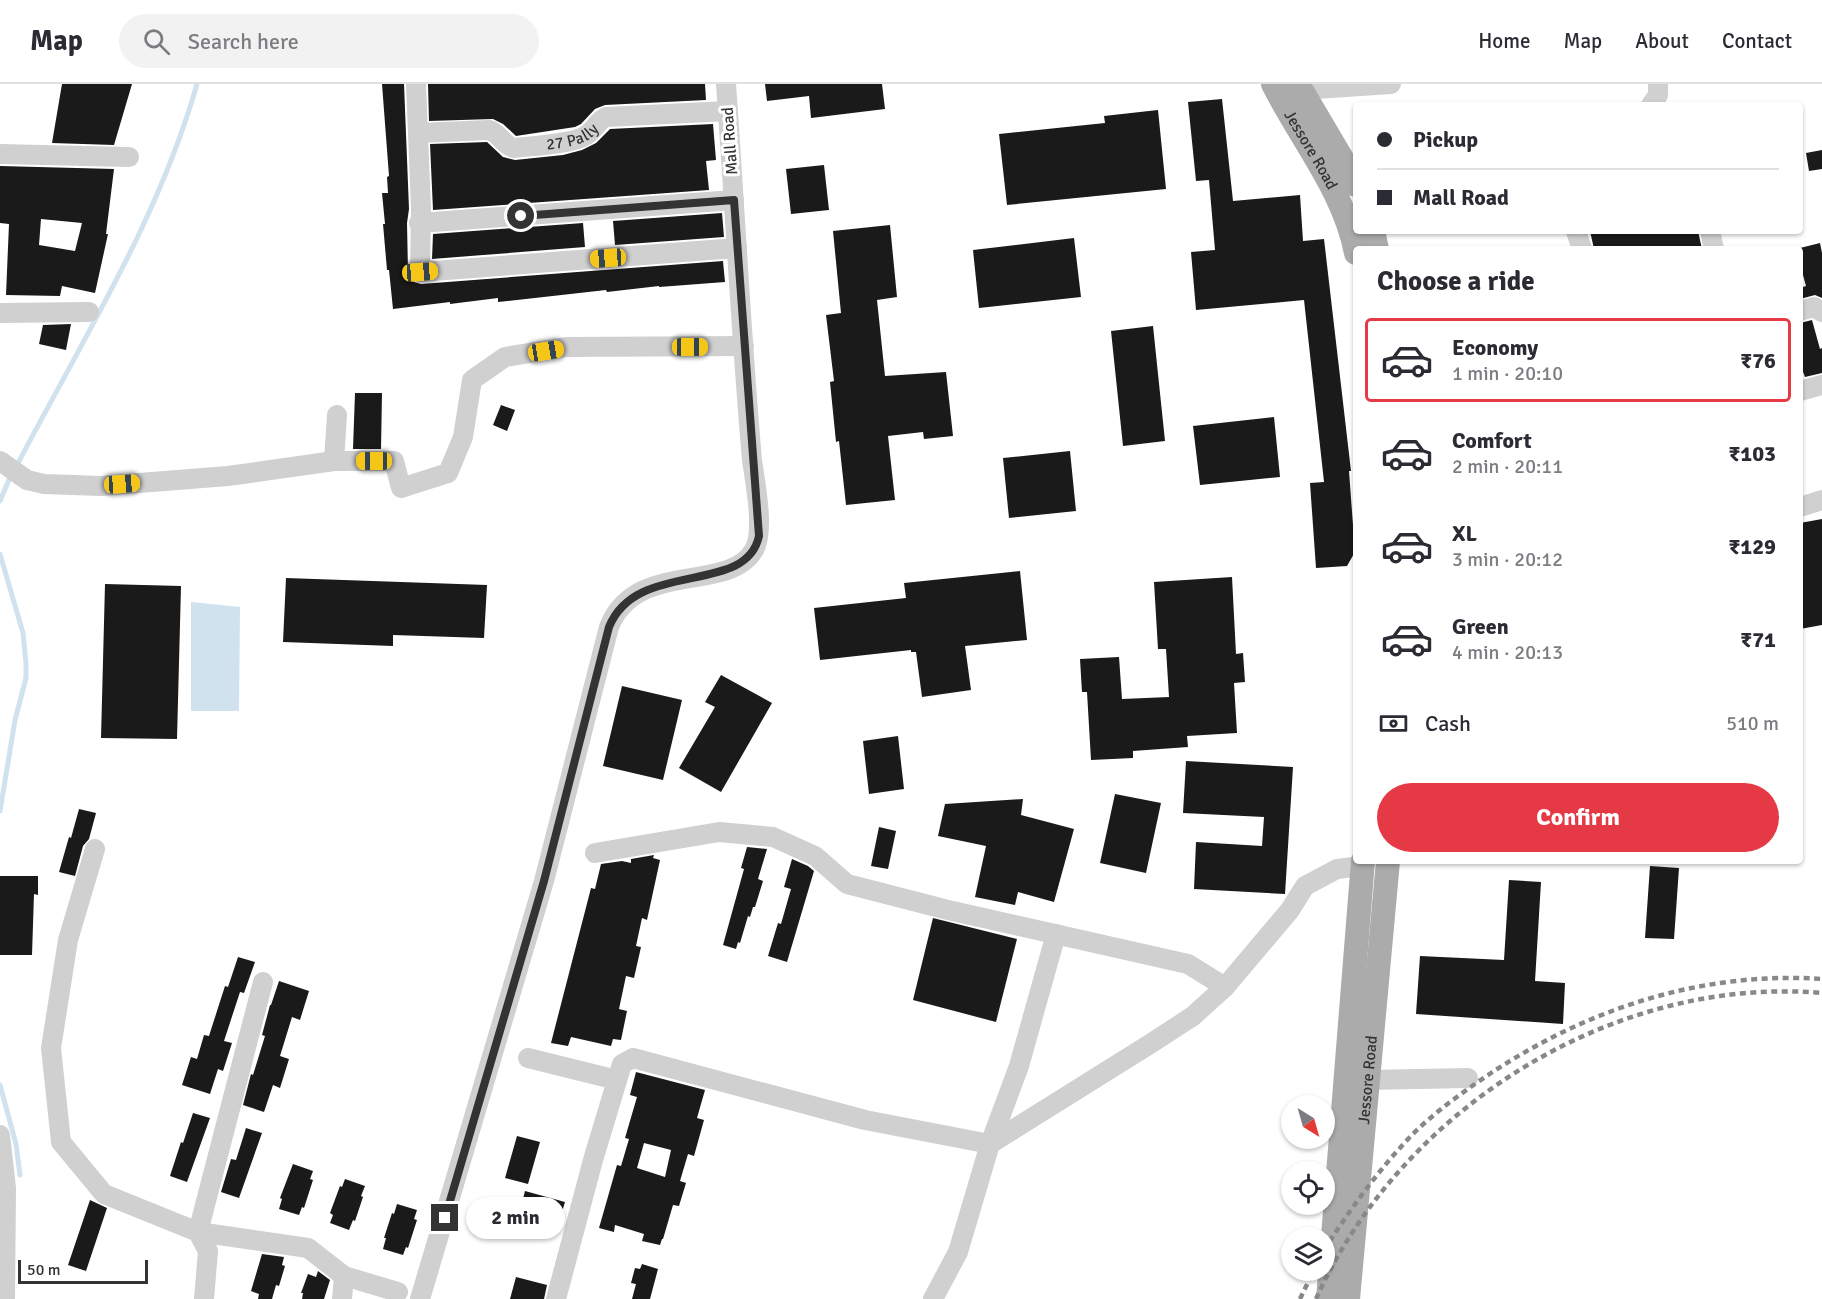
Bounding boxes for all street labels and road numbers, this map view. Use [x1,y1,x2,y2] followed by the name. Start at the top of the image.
[718,106,742,176] street label: Mall Road
[1279,107,1342,193] street label: Jessore Road
[545,119,603,155] street label: 27 Pally
[1354,1035,1382,1125] street label: Jessore Road

